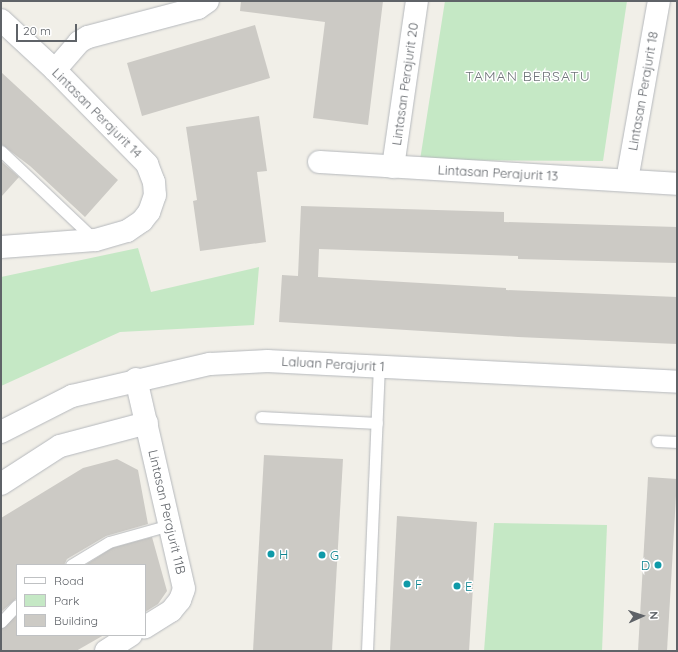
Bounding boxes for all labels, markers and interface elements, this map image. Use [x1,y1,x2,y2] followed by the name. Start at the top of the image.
[18,16,79,42] scale bar
[389,22,421,146] street label: Lintasan Perajurit 20
[23,23,51,38] text: 20 m
[625,30,661,152] street label: Lintasan Perajurit 18
[49,65,145,161] street label: Lintasan Perajurit 14
[465,68,591,84] district label: TAMAN BERSATU
[437,162,559,184] street label: Lintasan Perajurit 13
[281,354,385,374] street label: Laluan Perajurit 1
[145,448,189,576] street label: Lintasan Perajurit 11B
[279,546,288,562] place label: H
[330,547,339,563] place label: G
[266,549,276,559] marker: H
[317,550,327,560] marker: G
[641,557,650,573] place label: D
[653,560,663,570] marker: D
[16,564,146,636] legend
[54,573,84,588] text: Road
[415,576,422,592] place label: F
[465,578,472,594] place label: E
[402,579,412,589] marker: F
[452,581,462,591] marker: E
[54,593,79,608] text: Park
[622,596,662,636] north arrow
[647,611,661,620] text: N
[54,613,98,628] text: Building

